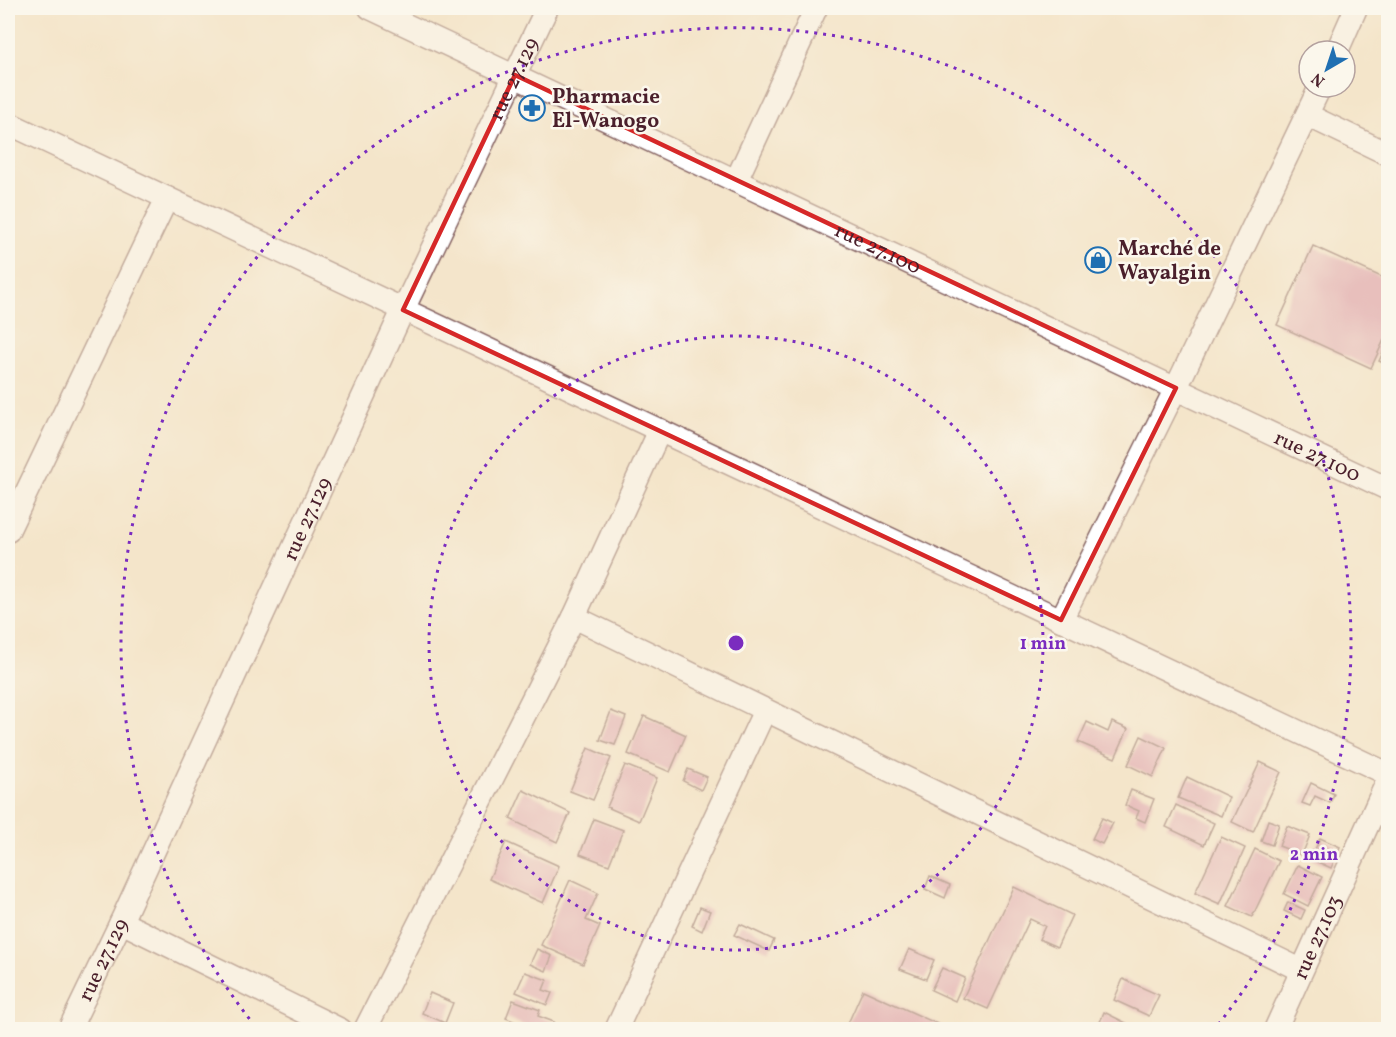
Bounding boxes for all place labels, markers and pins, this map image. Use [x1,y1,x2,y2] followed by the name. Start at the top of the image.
[552,83,660,136] place label: Pharmacie El-Wanogo
[517,93,547,123] pharmacy icon: Pharmacie El-Wanogo
[1118,235,1221,288] place label: Marché de Wayalgin
[1083,245,1113,275] shop icon: Marché de Wayalgin
[726,633,746,653] centre of rings

